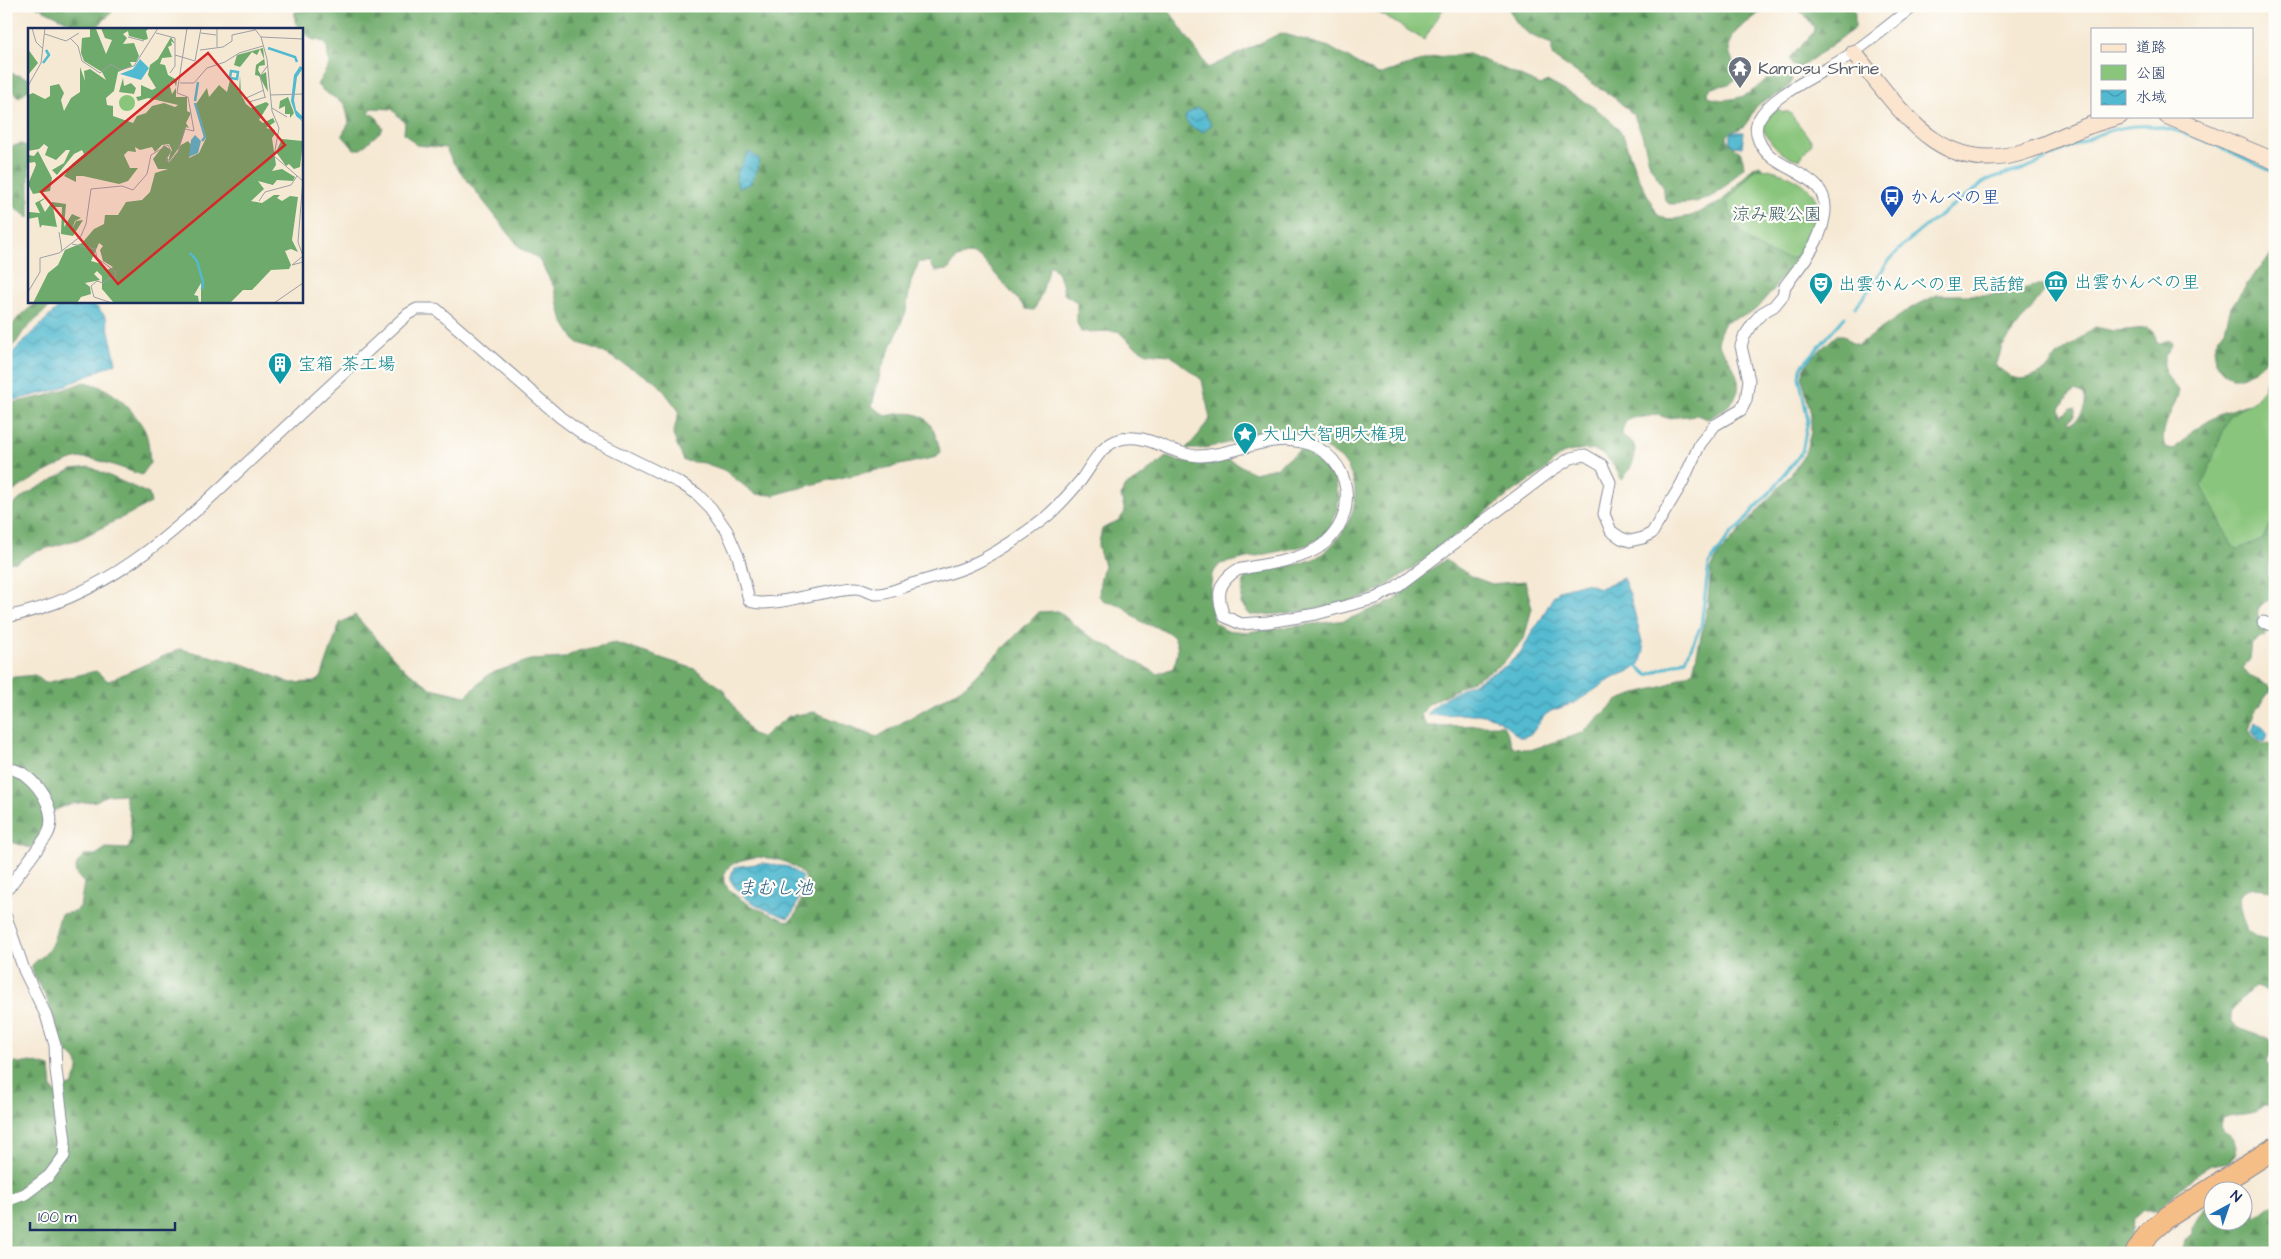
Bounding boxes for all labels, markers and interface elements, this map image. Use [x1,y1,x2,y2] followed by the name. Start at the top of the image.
[28,28,302,302] inset map
[2091,28,2254,118] legend
[2136,37,2166,58] text: 道路
[1727,55,1753,89] temple icon: Kamosu Shrine
[1758,56,1880,81] place label: Kamosu Shrine
[2136,63,2166,84] text: 公園
[2136,87,2166,108] text: 水域
[1879,184,1905,218] bus stop icon: かんべの里
[1910,185,2000,210] place label: かんべの里
[1732,202,1822,227] park label: 涼み殿公園
[2043,269,2069,303] museum icon: 出雲かんべの里
[2074,270,2200,295] place label: 出雲かんべの里
[1808,271,1834,305] theatre icon: 出雲かんべの里 民話館
[1838,272,2025,297] place label: 出雲かんべの里 民話館
[267,351,293,385] building icon: 宝箱 茶工場
[298,352,395,377] place label: 宝箱 茶工場
[1232,421,1258,455] place icon: 大山大智明大権現
[1262,422,1406,447] place label: 大山大智明大権現
[737,875,814,902] water label: まむし池
[2204,1182,2254,1232] north arrow
[2226,1186,2246,1207] text: N
[30,1199,175,1231] scale bar
[38,1207,77,1228] text: 100 m

